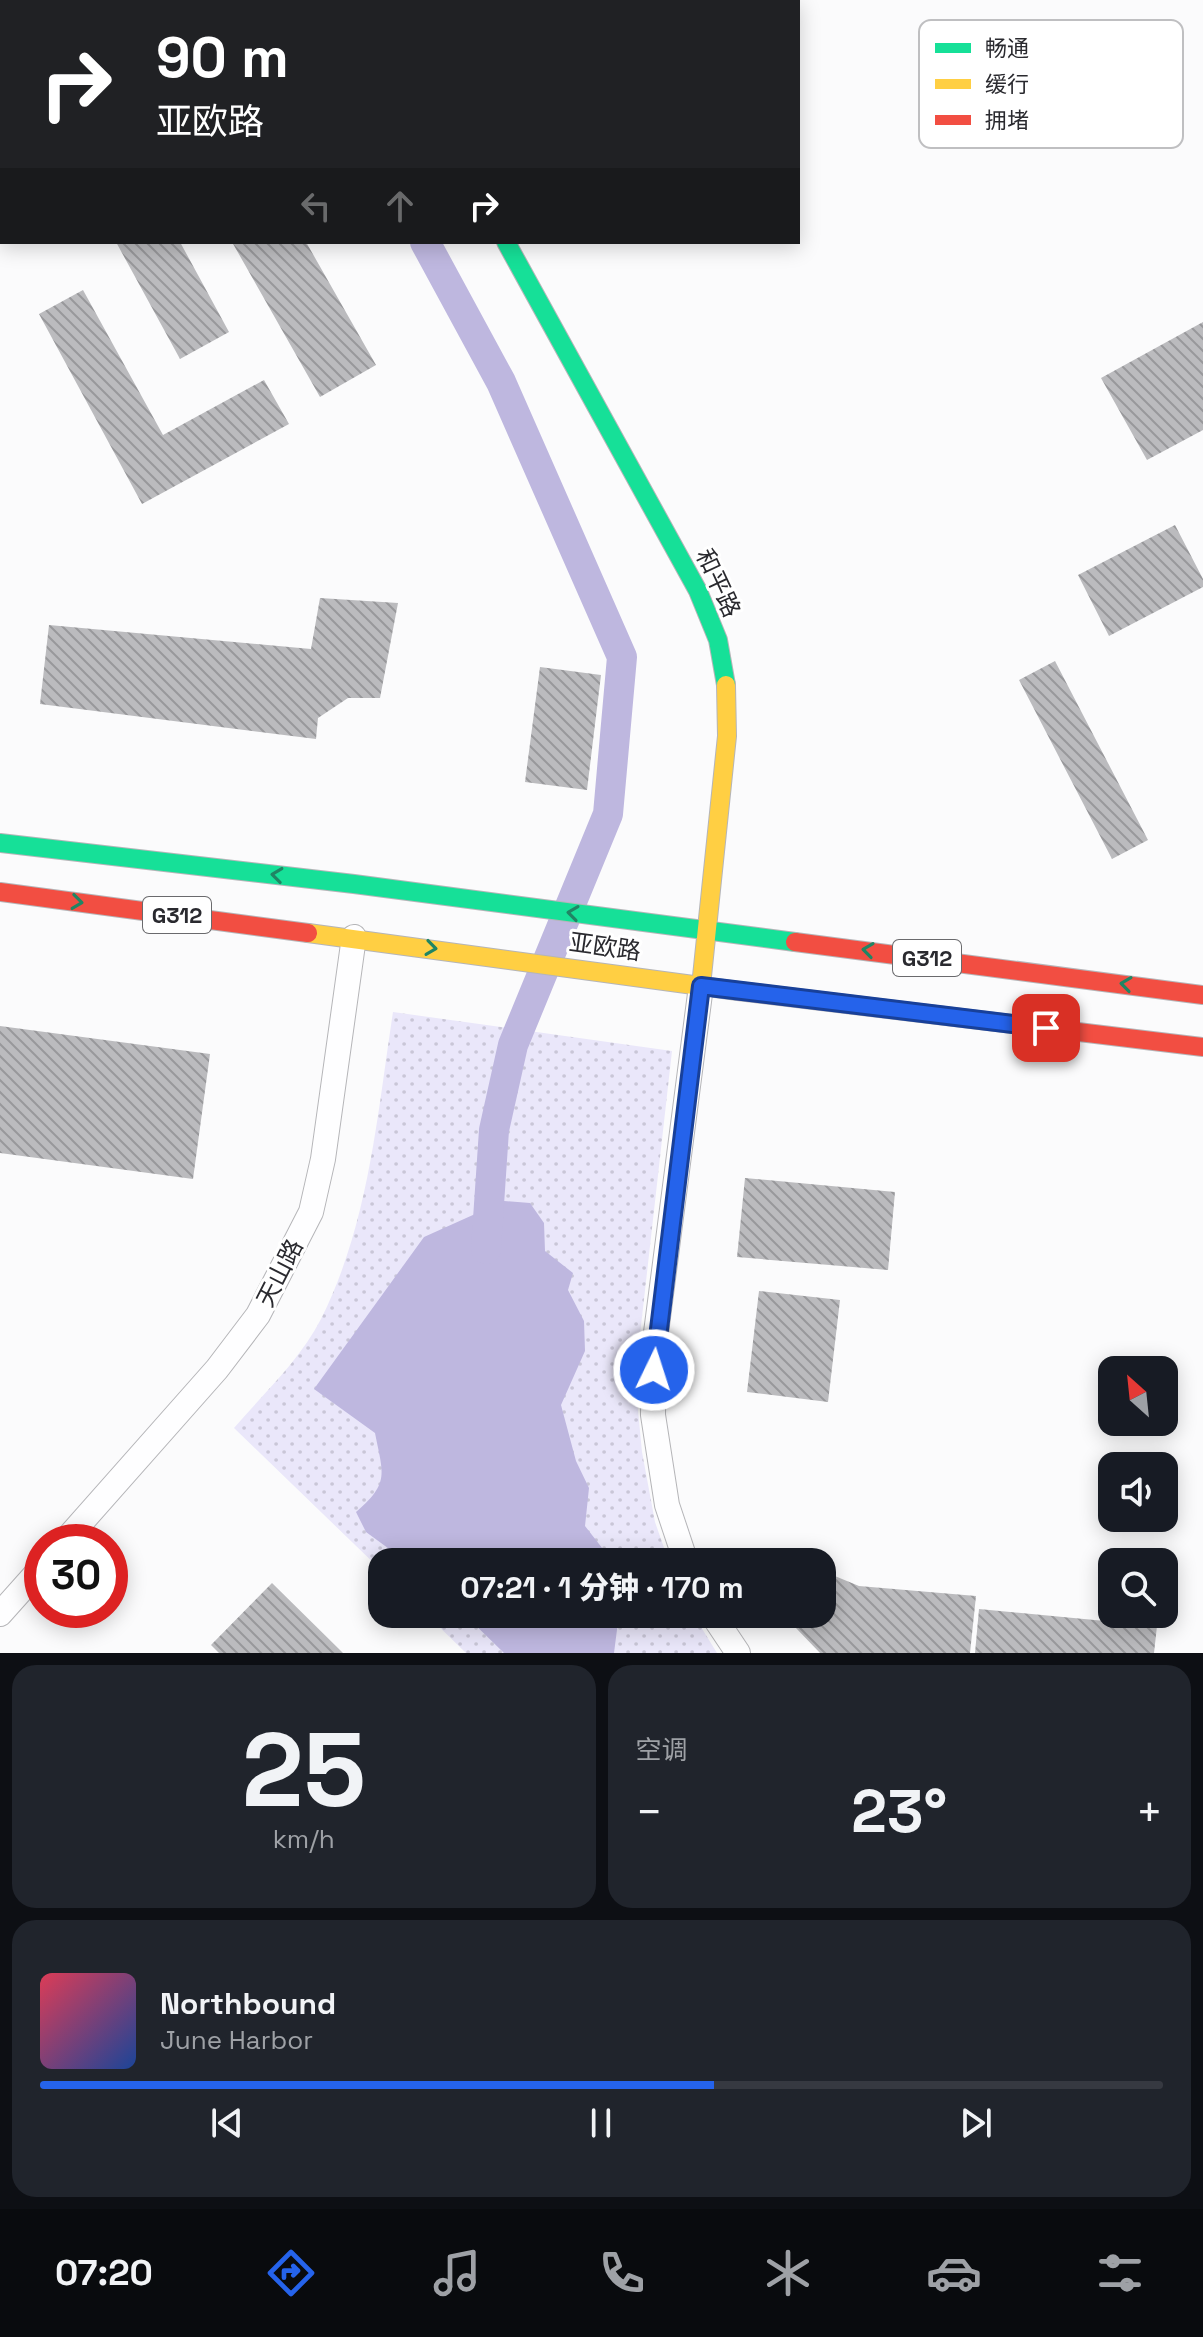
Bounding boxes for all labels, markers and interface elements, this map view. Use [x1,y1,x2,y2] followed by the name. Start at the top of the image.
[919,20,1183,148] legend
[156,22,289,93] text: 90 m
[24,32,128,136] icon: right
[985,34,1029,62] text: 畅通
[985,70,1029,98] text: 缓行
[156,99,264,145] text: 亚欧路
[985,106,1029,134] text: 拥堵
[294,184,338,228] icon: left
[378,184,422,228] icon: ahead
[462,184,506,228] icon: right
[689,544,748,622] street label: 和平路
[270,867,284,884] one-way arrow
[70,893,84,910] one-way arrow
[143,897,211,933] road number: G312
[566,905,579,922] one-way arrow
[567,926,643,967] street label: 亚欧路
[425,939,438,956] one-way arrow
[893,940,961,976] road number: G312
[861,942,875,959] one-way arrow
[1119,976,1132,993] one-way arrow
[1012,994,1080,1062] pin
[1024,1006,1068,1050] icon: arrive
[249,1234,310,1312] street label: 天山路
[612,1328,696,1412] position arrow
[1098,1356,1178,1436] north arrow
[1098,1356,1178,1628] map controls
[1098,1452,1178,1532] button: sound
[24,1524,128,1628] speed limit sign: 30
[1098,1548,1178,1628] button: search
[460,1568,744,1607] text: 07:21 · 1 分钟 · 170 m
[242,1704,366,1836] text: 25
[636,1733,688,1767] text: 空调
[851,1773,947,1850] text: 23°
[636,1784,663,1840] text: −
[1136,1784,1163,1840] text: +
[273,1822,335,1856] text: km/h
[160,1984,336,2023] text: Northbound
[160,2023,313,2057] text: June Harbor
[205,2101,249,2145] icon: previous
[579,2101,623,2145] icon: pause
[954,2101,998,2145] icon: next
[263,2245,319,2301] icon: directions
[429,2245,485,2301] icon: music
[594,2245,650,2301] icon: phone
[760,2245,816,2301] icon: climate
[926,2245,982,2301] icon: car
[1092,2245,1148,2301] icon: filters
[55,2250,153,2296] text: 07:20

